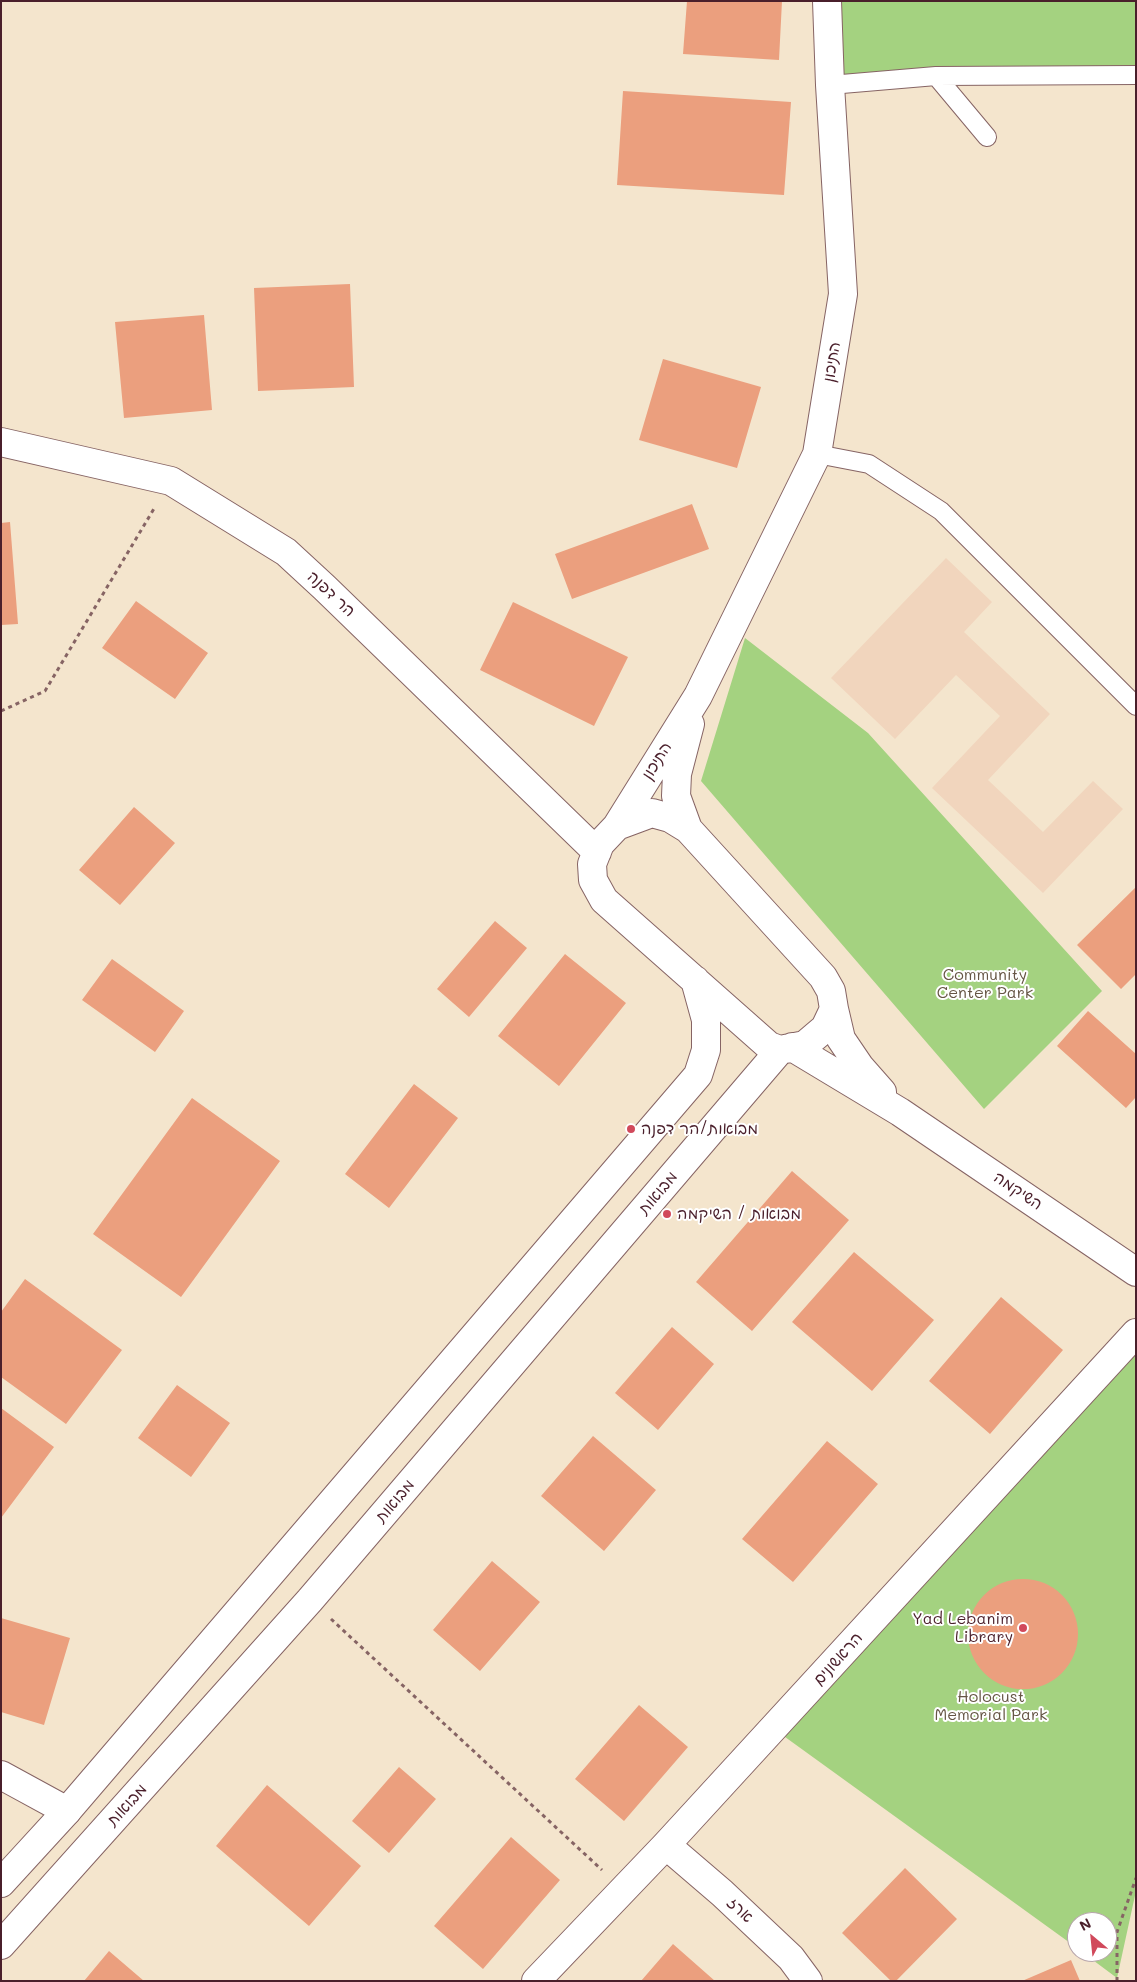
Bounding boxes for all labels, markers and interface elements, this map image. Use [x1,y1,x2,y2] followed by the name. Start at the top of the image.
[819,340,845,384] street label: התיכון
[303,567,359,621] street label: הר דפנה
[638,739,676,783] street label: התיכון
[937,965,1033,1003] park label: Community Center Park
[641,1119,758,1139] place label: מבואות/הר דפנה
[625,1123,637,1135] marker: מבואות/הר דפנה
[634,1168,682,1218] street label: מבואות
[990,1168,1046,1214] street label: השיקמה
[677,1204,801,1224] place label: מבואות / השיקמה
[661,1208,673,1220] marker: מבואות / השיקמה
[371,1476,419,1526] street label: מבואות
[912,1609,1013,1647] place label: Yad Lebanim Library
[1017,1622,1029,1634] marker: Yad Lebanim Library
[809,1629,867,1689] street label: הראשונים
[934,1687,1048,1725] park label: Holocust Memorial Park
[103,1780,151,1830] street label: מבואות
[723,1893,757,1927] street label: ארז
[1067,1912,1117,1962] north arrow
[1076,1913,1094,1935] text: N

